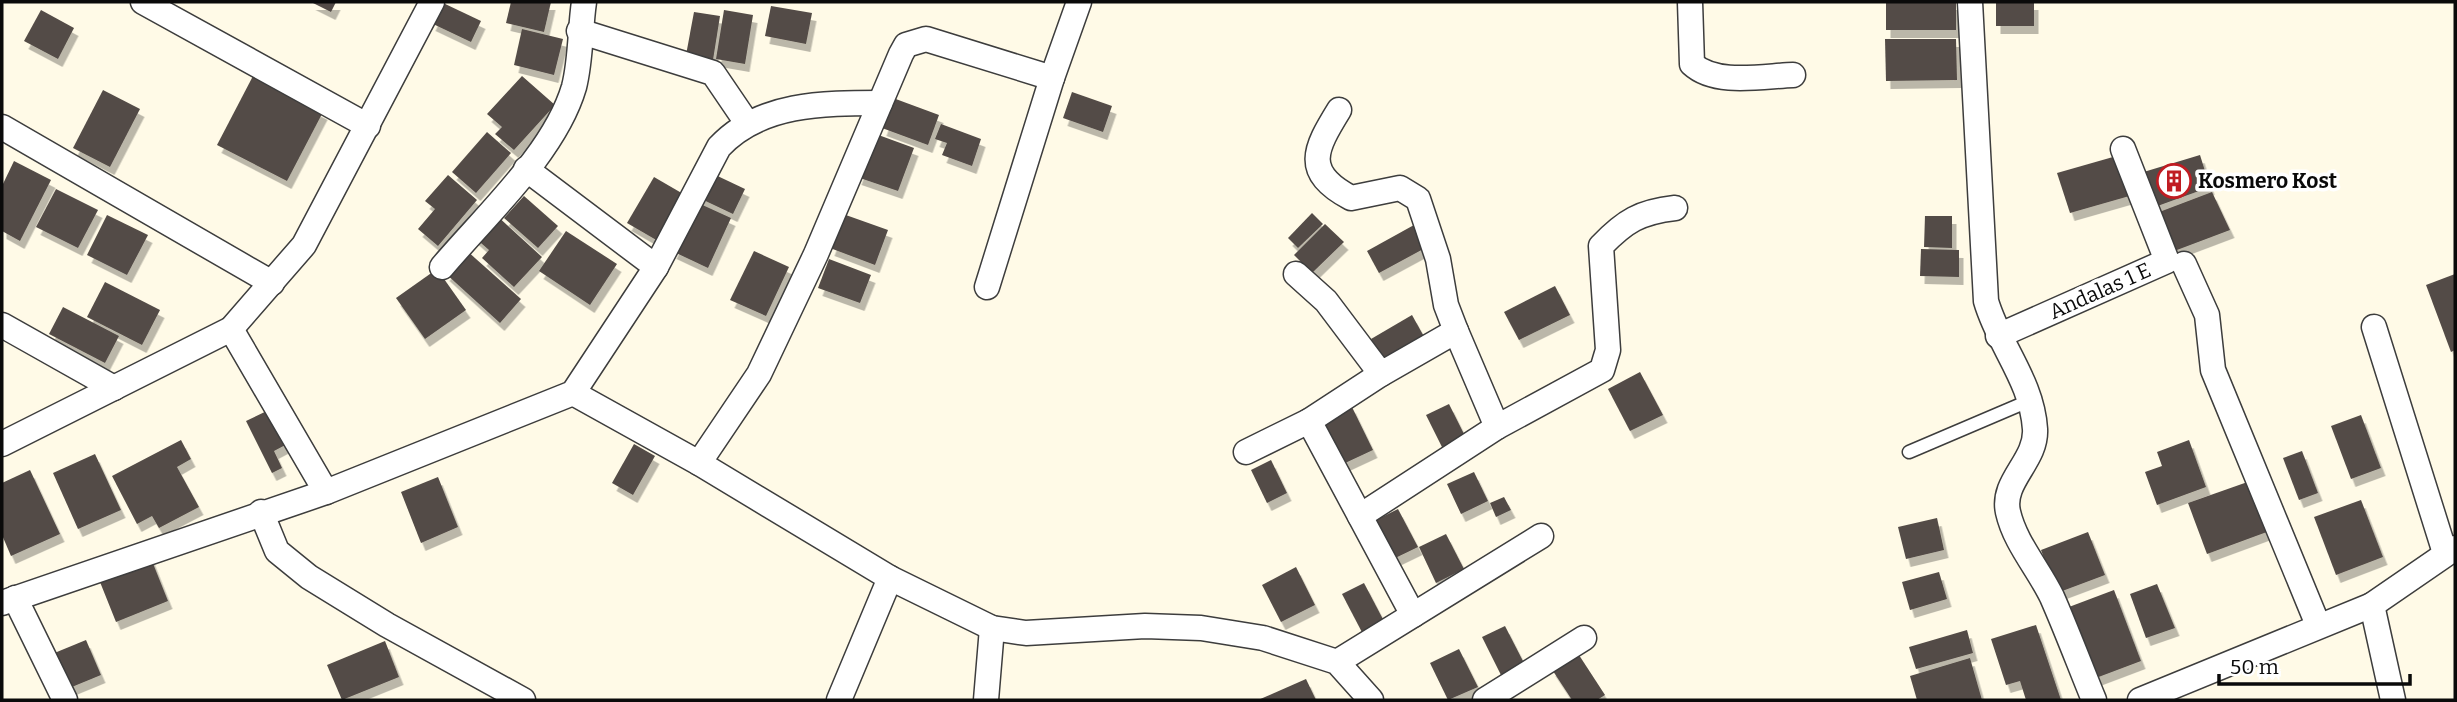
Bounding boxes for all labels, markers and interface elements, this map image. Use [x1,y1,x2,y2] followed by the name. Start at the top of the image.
[2155,162,2193,200] building icon: Kosmero Kost
[2198,168,2338,194] place label: Kosmero Kost
[2045,257,2155,325] street label: Andalas 1 E
[2219,642,2410,686] scale bar
[2230,654,2279,680] text: 50 m

